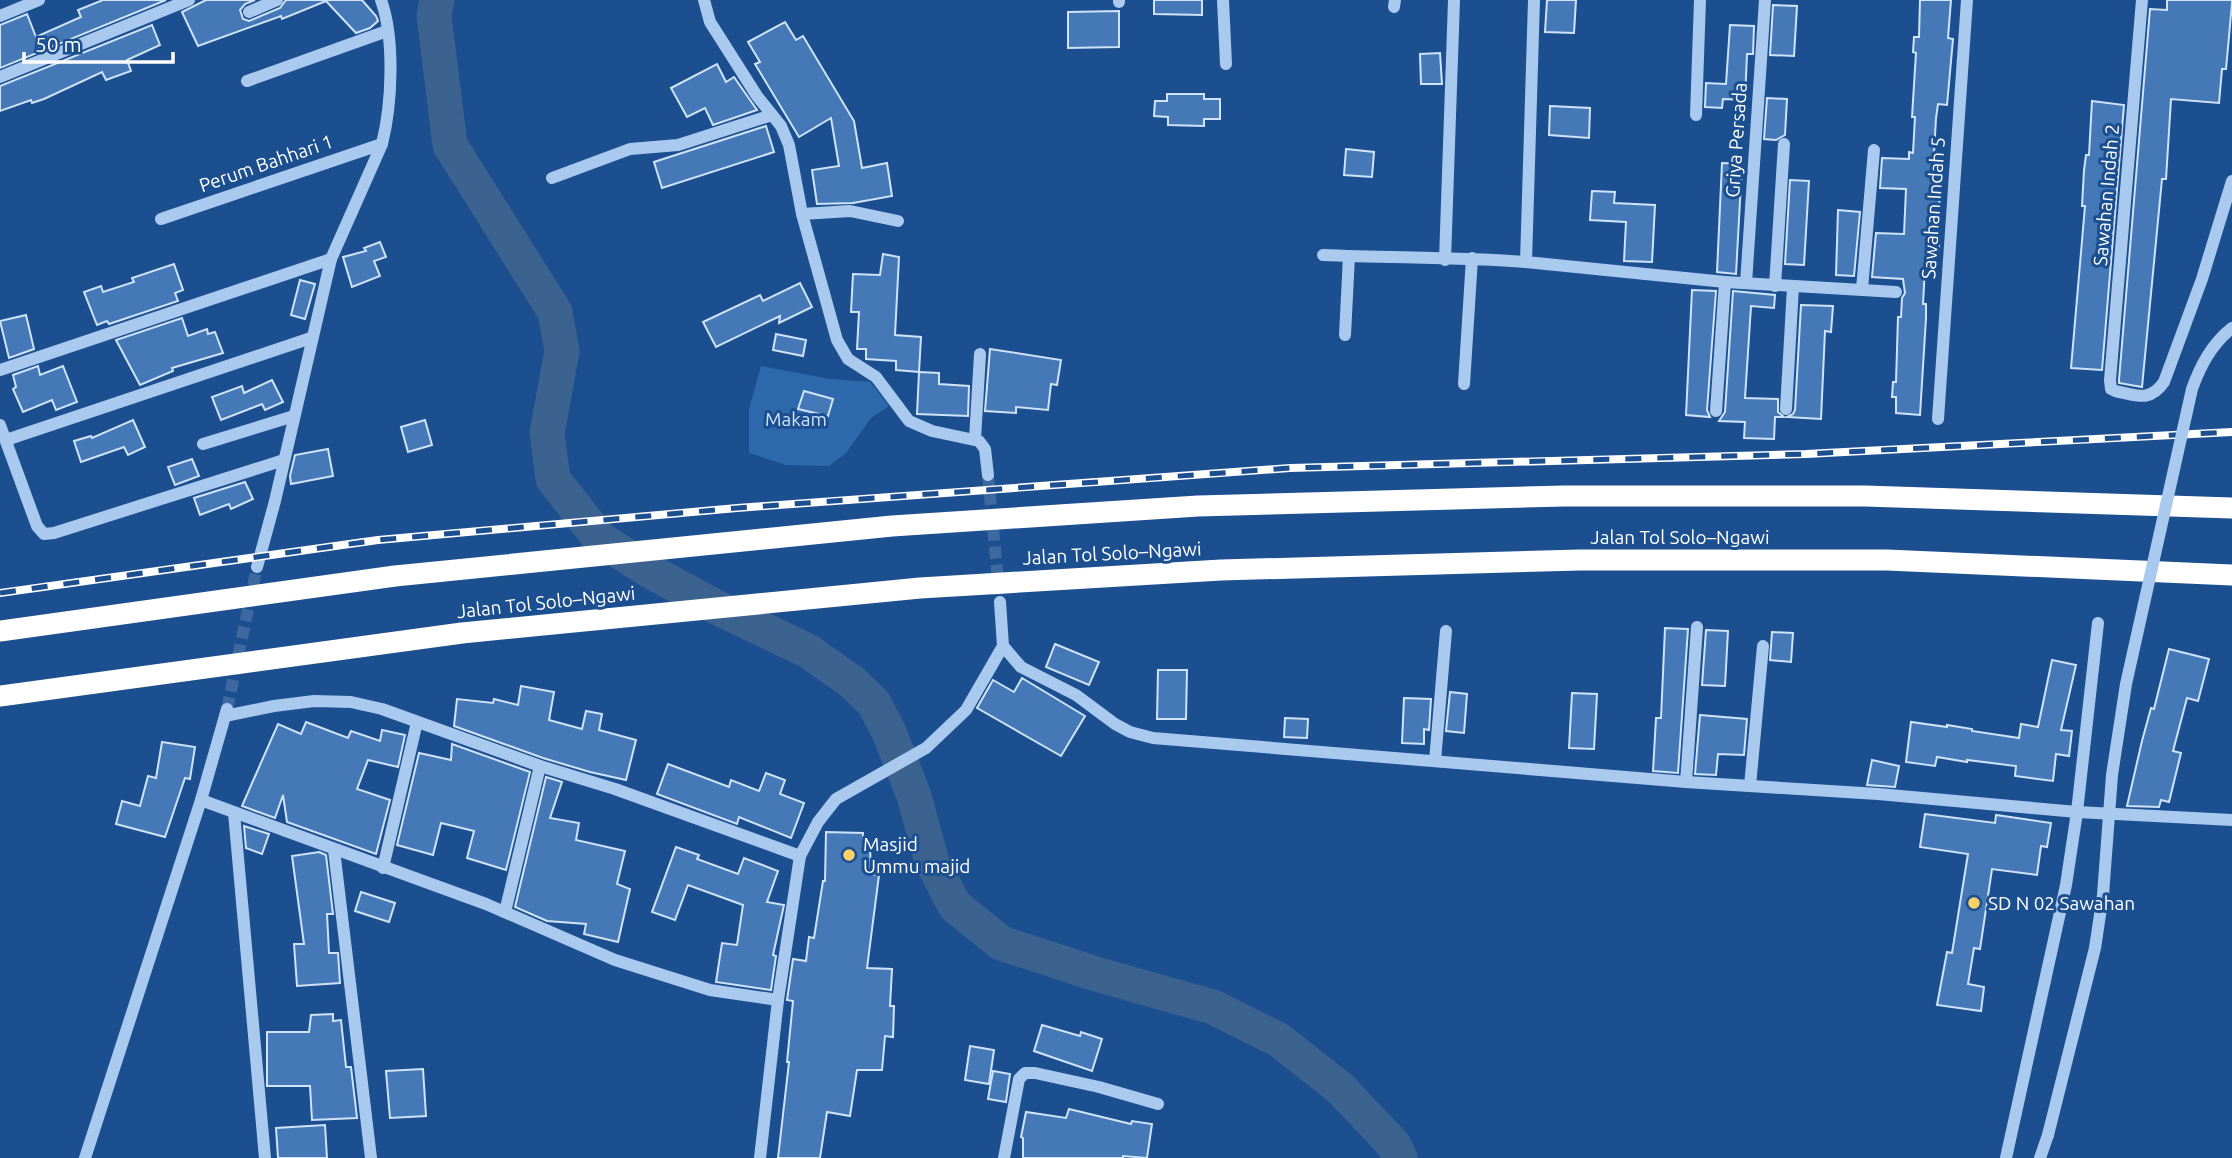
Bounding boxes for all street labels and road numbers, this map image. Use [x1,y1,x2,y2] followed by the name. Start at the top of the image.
[1721,82,1751,198] street label: Griya Persada
[2089,123,2123,267] street label: Sawahan Indah 2
[196,130,336,196] street label: Perum Bahhari 1
[1917,136,1949,280] street label: Sawahan Indah 5
[1590,526,1770,548] street label: Jalan Tol Solo–Ngawi
[1022,537,1202,569] street label: Jalan Tol Solo–Ngawi
[456,582,636,622] street label: Jalan Tol Solo–Ngawi

